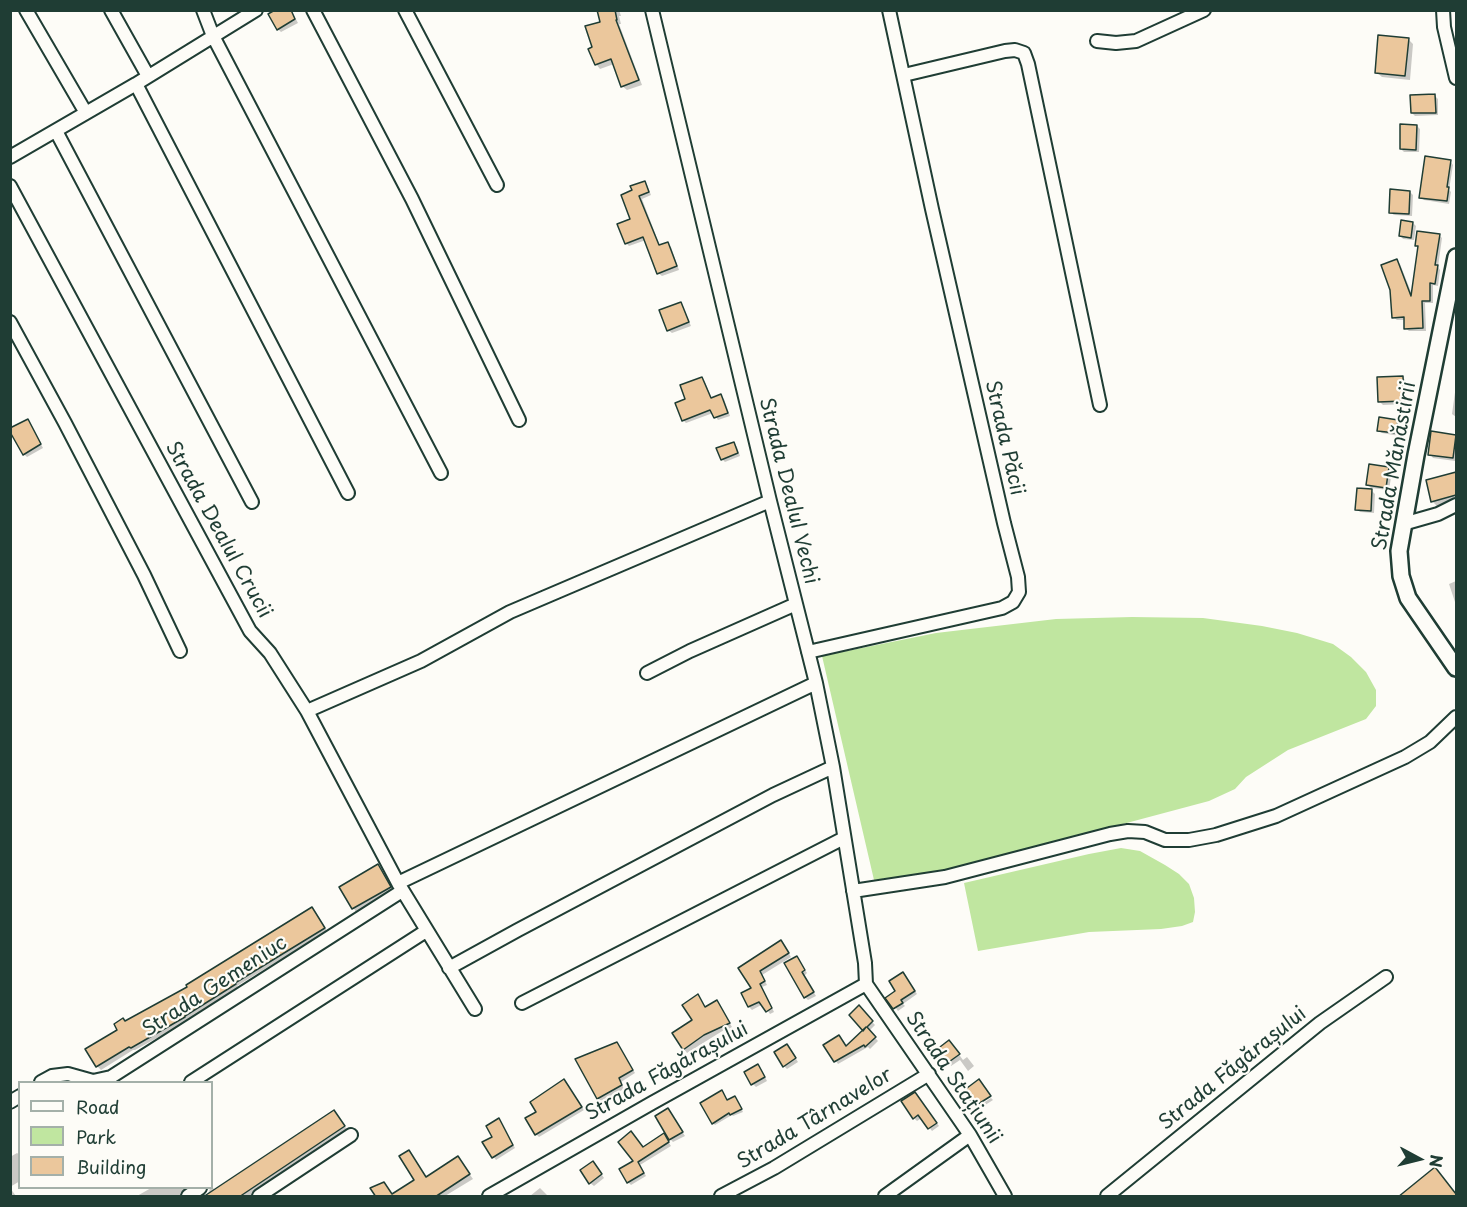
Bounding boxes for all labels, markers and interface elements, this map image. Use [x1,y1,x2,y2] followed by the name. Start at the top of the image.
[979,378,1029,498] street label: Strada Păcii
[1368,380,1422,552] street label: Strada Mănăstirii
[753,395,823,587] street label: Strada Dealul Vechi
[159,438,277,622] street label: Strada Dealul Crucii
[138,931,292,1043] street label: Strada Gemeniuc
[1155,1002,1311,1136] street label: Strada Făgărașului
[900,1007,1006,1149] street label: Strada Stațiunii
[581,1017,753,1127] street label: Strada Făgărașului
[733,1063,897,1175] street label: Strada Târnavelor
[18,1081,213,1189] legend
[76,1093,120,1120] text: Road
[76,1123,116,1150] text: Park
[1389,1129,1449,1189] north arrow
[76,1153,146,1180] text: Building
[1424,1153,1450,1169] text: N

